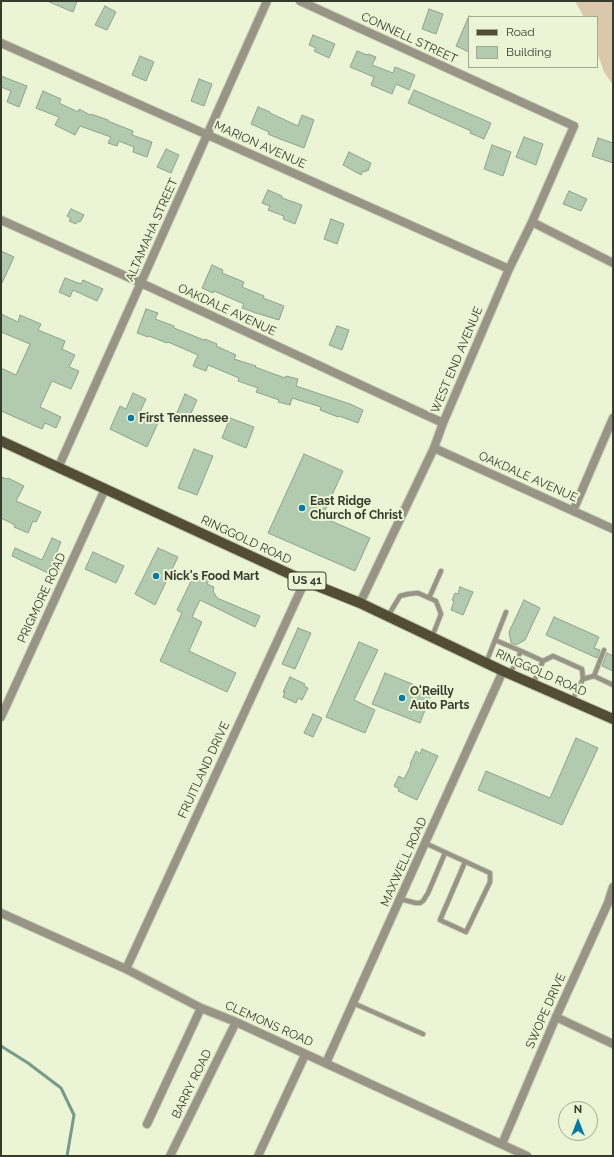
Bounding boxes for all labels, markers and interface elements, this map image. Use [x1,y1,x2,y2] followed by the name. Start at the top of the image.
[359,9,459,67] street label: CONNELL STREET
[468,16,598,68] legend
[506,25,535,39] text: Road
[506,45,552,59] text: Building
[212,118,308,172] street label: MARION AVENUE
[123,176,181,284] street label: ALTAMAHA STREET
[176,281,278,339] street label: OAKDALE AVENUE
[428,305,486,415] street label: WEST END AVENUE
[139,411,228,425] place label: First Tennessee
[126,413,136,423] marker: First Tennessee
[476,449,580,505] street label: OAKDALE AVENUE
[310,494,403,522] place label: East Ridge Church of Christ
[297,503,307,513] marker: East Ridge Church of Christ
[198,513,294,567] street label: RINGGOLD ROAD
[15,551,69,645] street label: PRIGMORE ROAD
[164,569,259,583] place label: Nick's Food Mart
[151,571,161,581] marker: Nick's Food Mart
[288,572,326,590] road number: US 41
[493,646,589,700] street label: RINGGOLD ROAD
[410,684,469,712] place label: O'Reilly Auto Parts
[397,693,407,703] marker: O'Reilly Auto Parts
[175,719,233,821] street label: FRUITLAND DRIVE
[378,815,430,909] street label: MAXWELL ROAD
[523,971,569,1051] street label: SWOPE DRIVE
[223,998,315,1050] street label: CLEMONS ROAD
[169,1047,215,1121] street label: BARRY ROAD
[558,1101,598,1141] north arrow
[574,1103,582,1116] text: N

